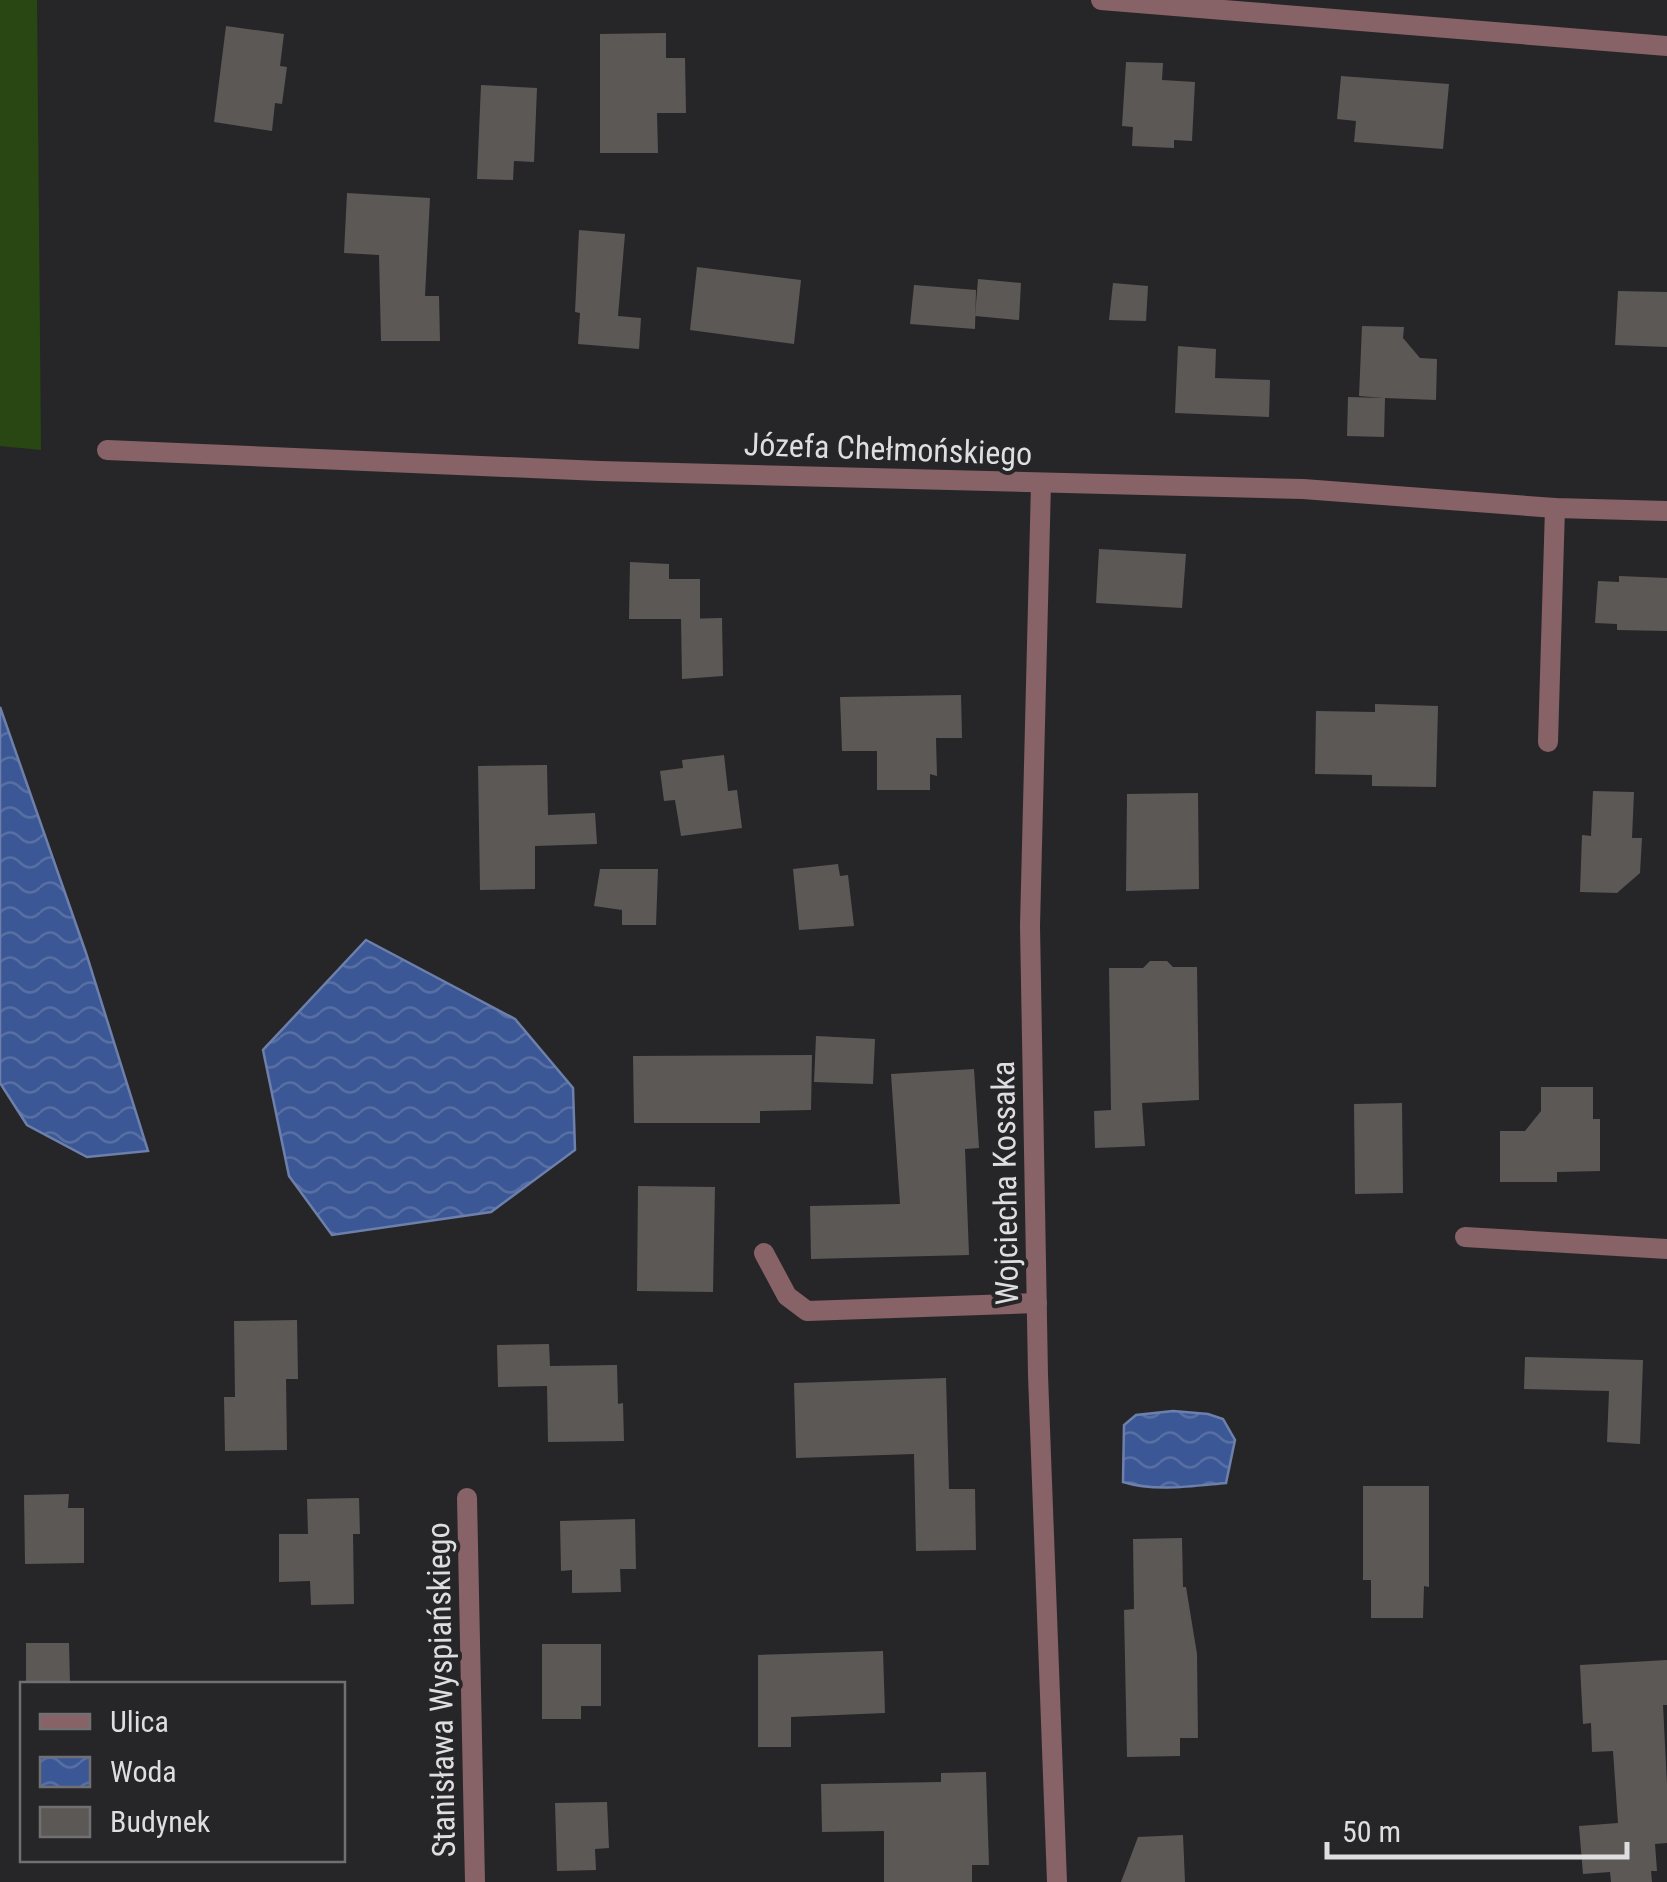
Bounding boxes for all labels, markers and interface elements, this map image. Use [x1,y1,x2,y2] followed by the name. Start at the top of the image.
[743,425,1033,473] street label: Józefa Chełmońskiego
[984,1060,1026,1306] street label: Wojciecha Kossaka
[419,1522,463,1858] street label: Stanisława Wyspiańskiego
[20,1682,345,1862] legend
[110,1704,169,1739] text: Ulica
[110,1754,177,1789] text: Woda
[1327,1797,1627,1859] scale bar
[110,1804,211,1839] text: Budynek
[1342,1814,1401,1849] text: 50 m

